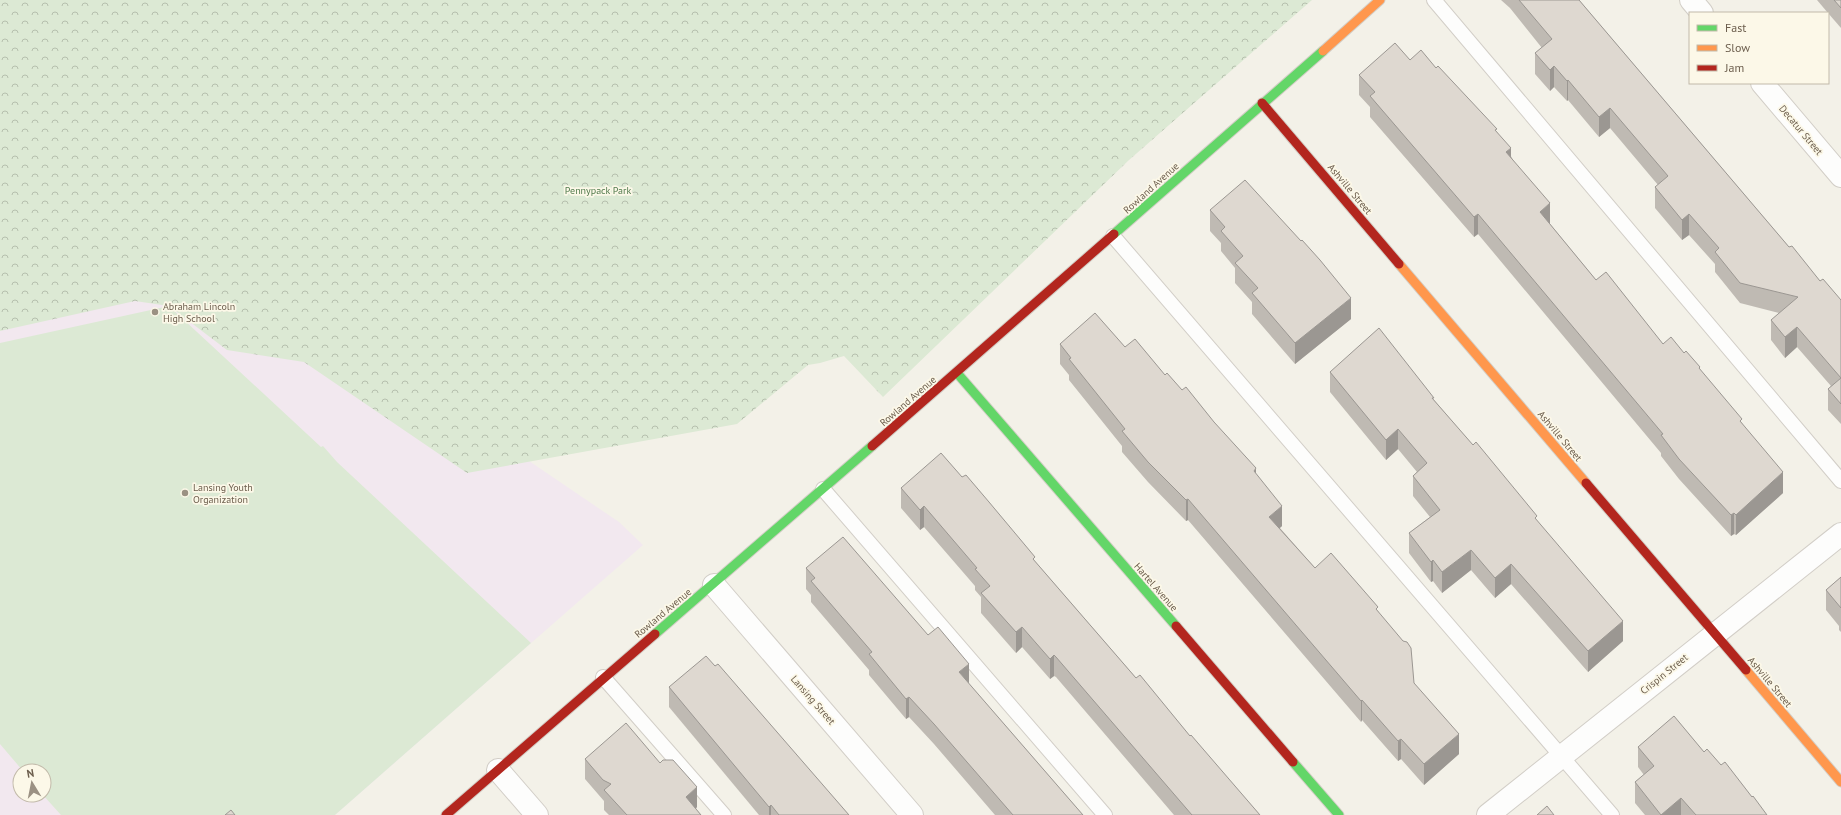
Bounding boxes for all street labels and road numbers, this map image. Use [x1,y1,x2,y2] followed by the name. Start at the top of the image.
[1776,102,1826,158] street label: Decatur Street
[1120,160,1182,216] street label: Rowland Avenue
[1325,161,1375,217] street label: Ashville Street
[877,373,939,429] street label: Rowland Avenue
[1535,408,1585,464] street label: Ashville Street
[1131,560,1181,614] street label: Hartel Avenue
[632,585,694,641] street label: Rowland Avenue
[1638,650,1691,697] street label: Crispin Street
[1745,654,1795,710] street label: Ashville Street
[788,673,838,728] street label: Lansing Street

